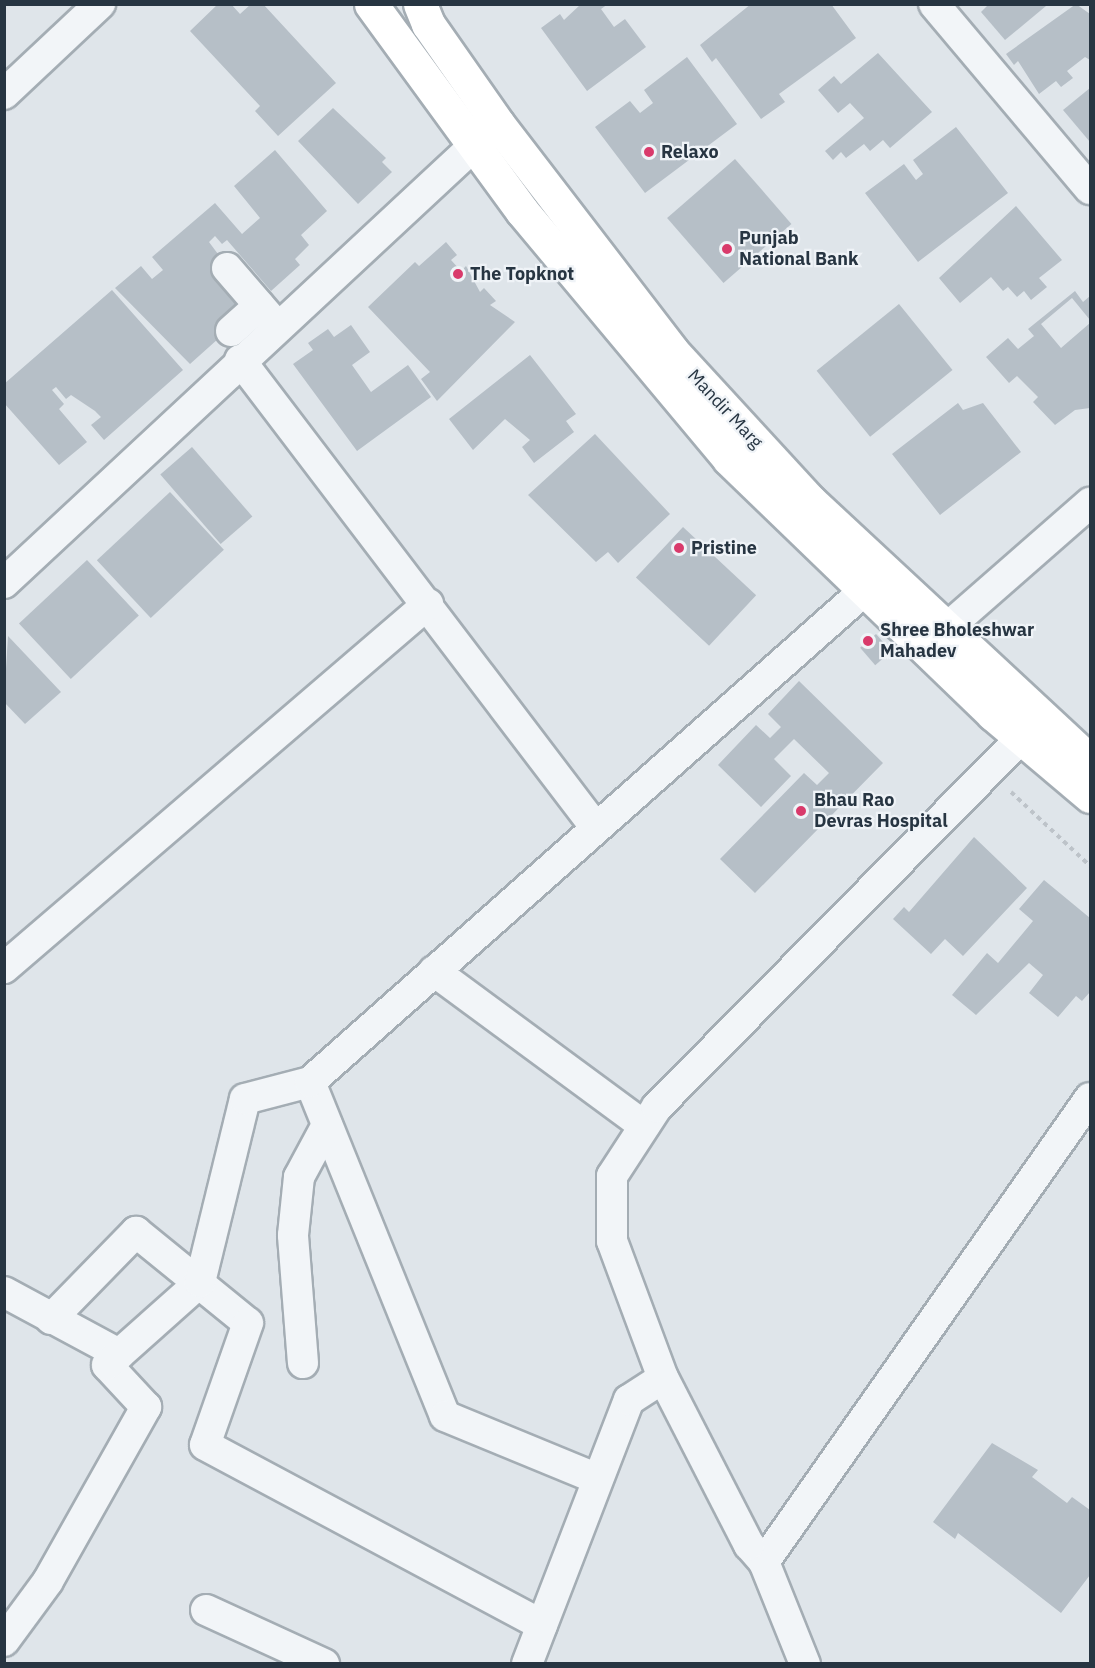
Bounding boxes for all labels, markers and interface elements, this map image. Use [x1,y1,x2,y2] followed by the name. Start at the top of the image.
[661,141,719,163] place label: Relaxo
[642,145,656,159] marker: Relaxo
[739,228,858,270] place label: Punjab National Bank
[720,242,734,256] marker: Punjab National Bank
[470,263,574,285] place label: The Topknot
[451,267,465,281] marker: The Topknot
[683,365,767,453] street label: Mandir Marg
[691,537,757,559] place label: Pristine
[672,541,686,555] marker: Pristine
[880,620,1034,662] place label: Shree Bholeshwar Mahadev
[861,634,875,648] marker: Shree Bholeshwar Mahadev
[814,790,948,832] place label: Bhau Rao Devras Hospital
[792,802,810,820] marker: Bhau Rao Devras Hospital

